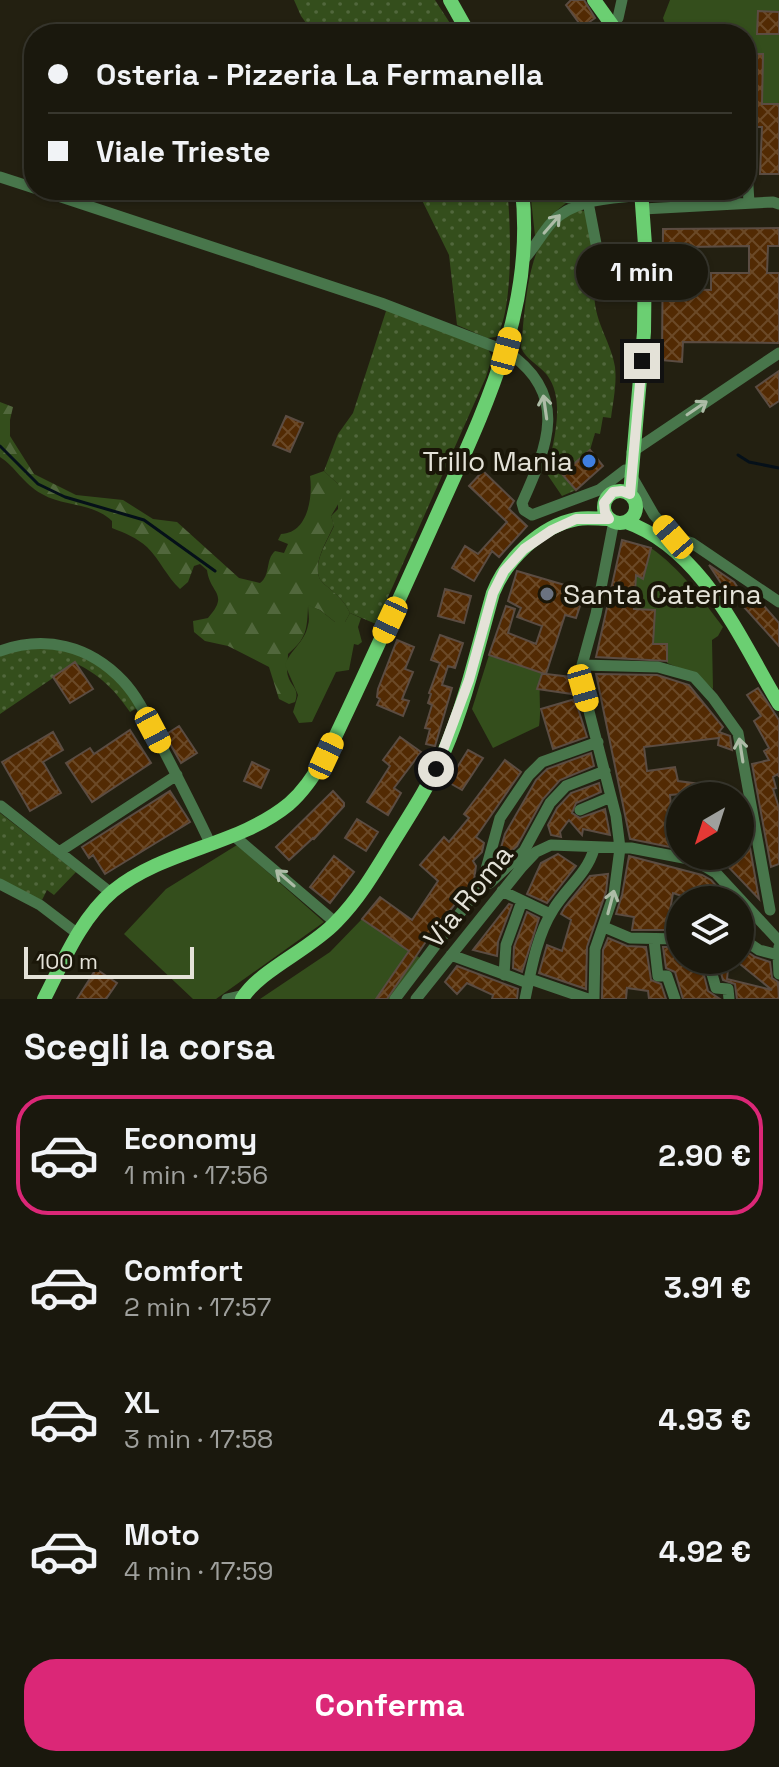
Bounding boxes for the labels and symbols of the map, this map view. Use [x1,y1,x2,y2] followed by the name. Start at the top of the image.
[543,215,561,235] one-way arrow
[576,245,708,301] callout: 1 min
[488,325,524,377] car
[624,343,660,379] route end
[537,395,552,421] one-way arrow
[685,400,707,417] one-way arrow
[423,443,573,479] place label: Trillo Mania
[580,452,598,470] marker: Trillo Mania
[648,511,698,563] car
[563,576,762,612] place label: Santa Caterina
[538,585,556,603] marker: Santa Caterina
[369,593,411,647] car
[565,662,601,714] car
[131,703,175,757] car
[305,729,347,783] car
[733,738,748,764] one-way arrow
[418,751,454,787] route start
[666,782,754,870] north arrow
[415,837,521,955] street label: Via Roma
[275,869,295,887] one-way arrow
[604,890,619,916] one-way arrow
[24,943,194,979] scale bar

